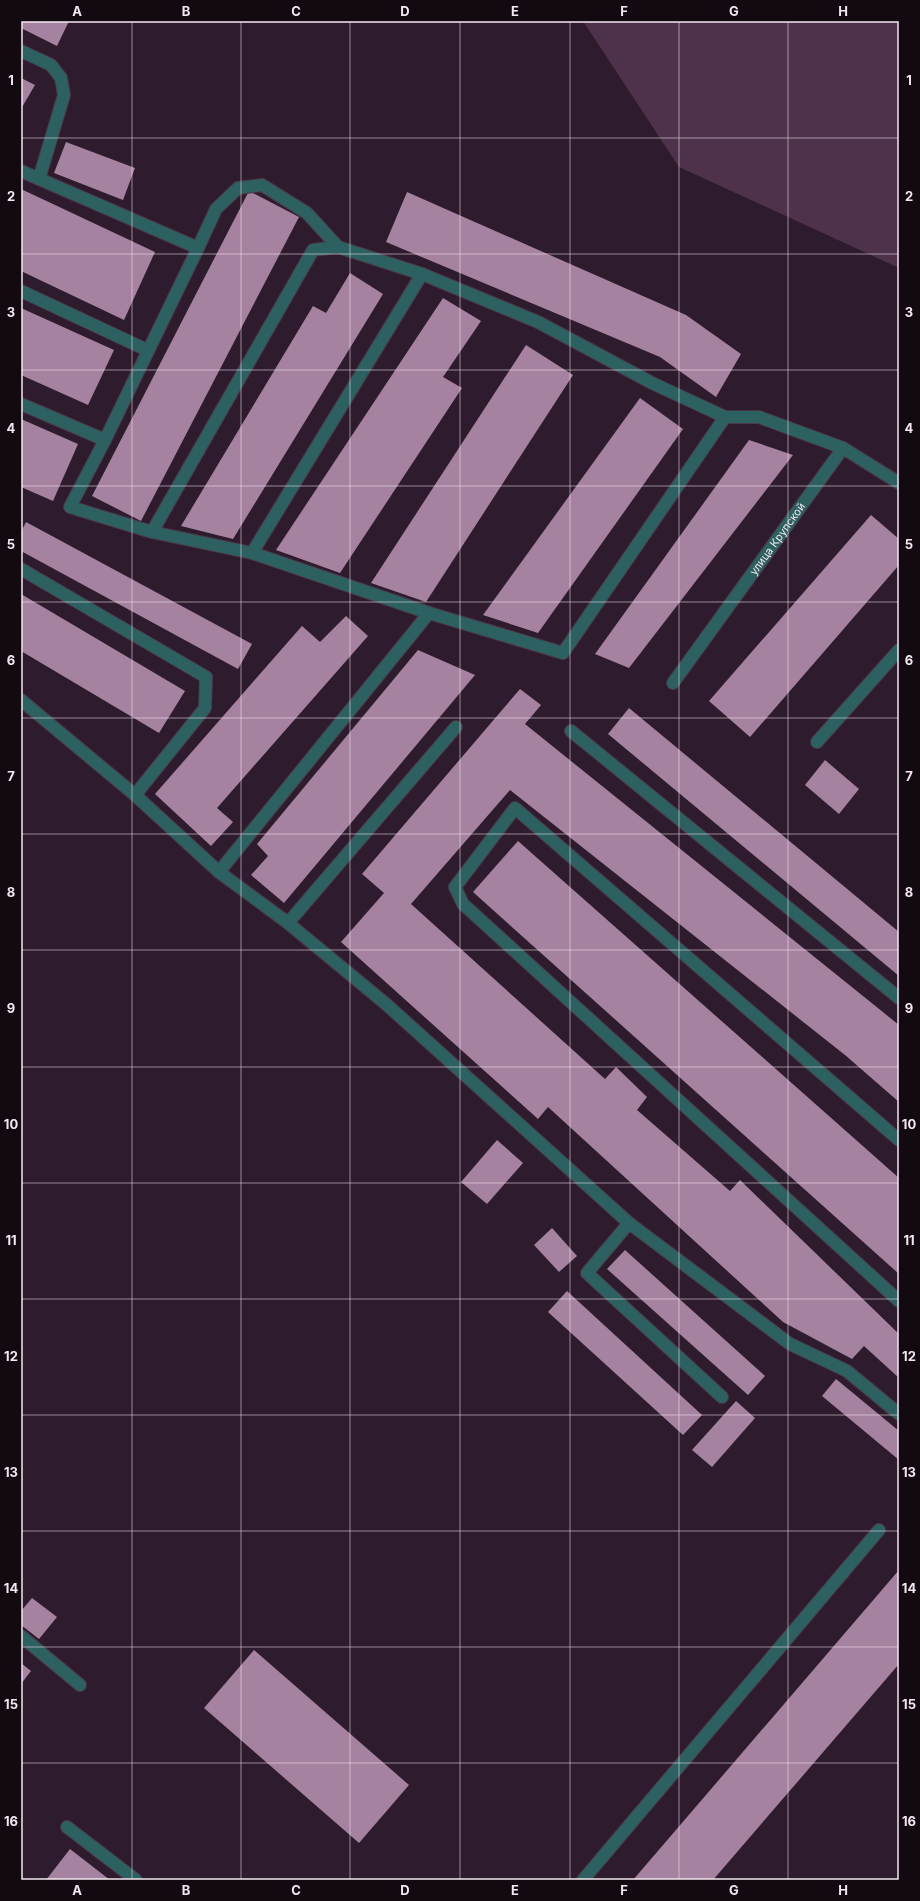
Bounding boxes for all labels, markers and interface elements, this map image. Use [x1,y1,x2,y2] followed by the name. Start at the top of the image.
[72,3,82,19] text: A
[182,3,191,19] text: B
[291,3,301,19] text: C
[400,3,410,19] text: D
[511,3,519,19] text: E
[620,3,628,19] text: F
[729,3,739,19] text: G
[838,3,848,19] text: H
[8,72,14,88] text: 1
[906,72,912,88] text: 1
[7,188,15,204] text: 2
[905,188,913,204] text: 2
[7,304,15,320] text: 3
[905,304,913,320] text: 3
[7,420,16,436] text: 4
[905,420,914,436] text: 4
[746,500,808,578] street label: улица Крупской
[7,536,15,552] text: 5
[905,536,913,552] text: 5
[7,652,15,668] text: 6
[905,652,913,668] text: 6
[7,768,15,784] text: 7
[905,768,913,784] text: 7
[7,884,15,900] text: 8
[905,884,913,900] text: 8
[7,1000,15,1016] text: 9
[905,1000,913,1016] text: 9
[4,1116,18,1132] text: 10
[902,1116,916,1132] text: 10
[5,1232,17,1248] text: 11
[903,1232,915,1248] text: 11
[4,1348,18,1364] text: 12
[902,1348,916,1364] text: 12
[4,1464,18,1480] text: 13
[902,1464,916,1480] text: 13
[4,1580,18,1596] text: 14
[902,1580,916,1596] text: 14
[4,1696,18,1712] text: 15
[902,1696,916,1712] text: 15
[4,1813,18,1829] text: 16
[902,1813,916,1829] text: 16
[72,1882,82,1898] text: A
[182,1882,191,1898] text: B
[291,1882,301,1898] text: C
[400,1882,410,1898] text: D
[511,1882,519,1898] text: E
[620,1882,628,1898] text: F
[729,1882,739,1898] text: G
[838,1882,848,1898] text: H

